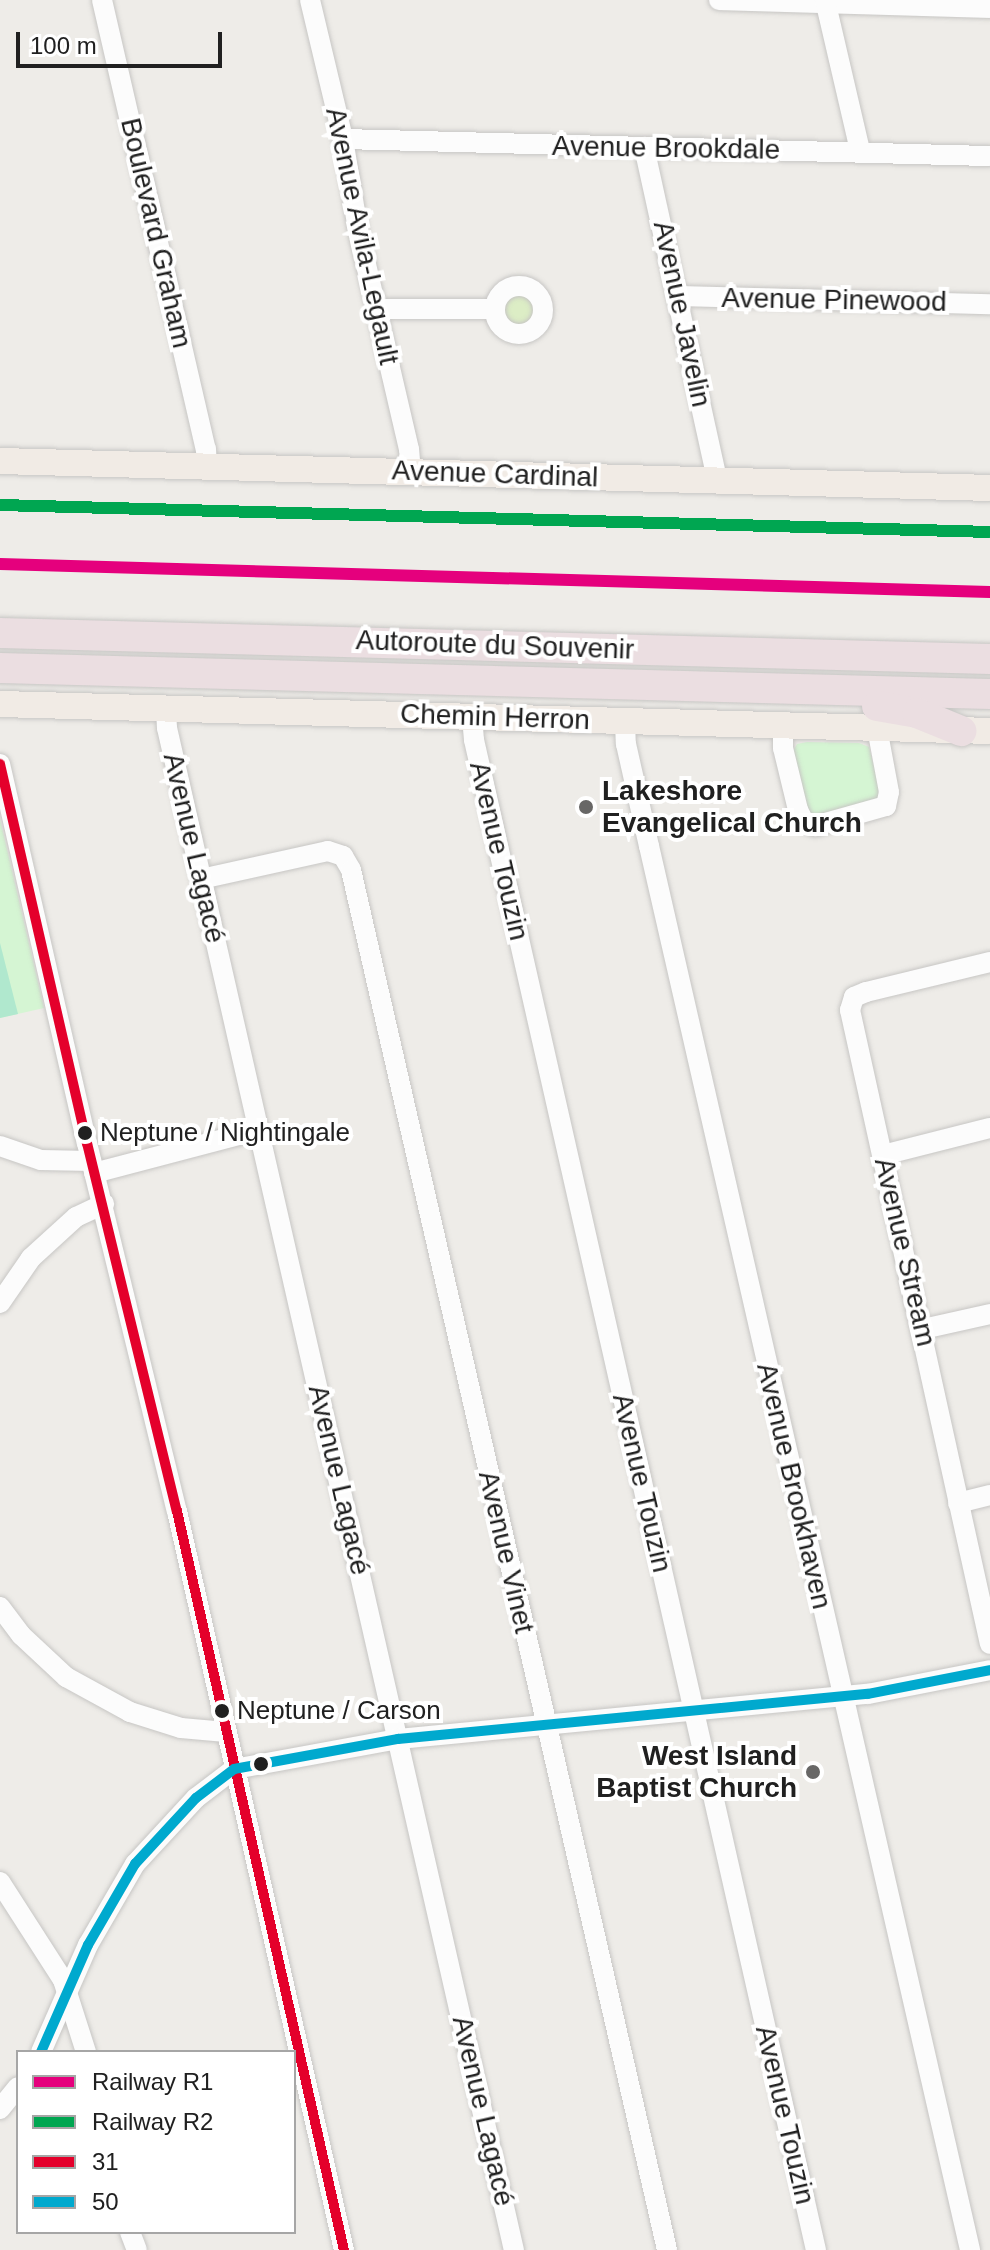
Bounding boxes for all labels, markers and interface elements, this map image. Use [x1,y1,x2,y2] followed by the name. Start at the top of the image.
[20,16,226,66] scale bar
[30,32,97,59] text: 100 m
[318,104,406,368] street label: Avenue Avila-Legault
[113,115,199,351] street label: Boulevard Graham
[552,129,780,167] street label: Avenue Brookdale
[646,218,718,410] street label: Avenue Javelin
[721,281,947,319] street label: Avenue Pinewood
[391,454,599,494] street label: Avenue Cardinal
[355,623,635,667] street label: Autoroute du Souvenir
[400,697,590,737] street label: Chemin Herron
[156,750,232,946] street label: Avenue Lagacé
[462,758,536,944] street label: Avenue Touzin
[602,774,862,840] place label: Lakeshore Evangelical Church
[577,798,595,816] marker: Lakeshore Evangelical Church
[100,1117,350,1149] place label: Neptune / Nightingale
[77,1125,93,1141] marker: Neptune / Nightingale
[867,1154,943,1350] street label: Avenue Stream
[749,1360,839,1612] street label: Avenue Brookhaven
[301,1382,377,1578] street label: Avenue Lagacé
[605,1390,679,1576] street label: Avenue Touzin
[471,1468,541,1636] street label: Avenue Vinet
[237,1695,441,1727] place label: Neptune / Carson
[214,1703,230,1719] marker: Neptune / Carson
[596,1739,797,1805] place label: West Island Baptist Church
[253,1756,269,1772] unlabelled marker
[804,1763,822,1781] marker: West Island Baptist Church
[445,2013,521,2209] street label: Avenue Lagacé
[748,2022,822,2208] street label: Avenue Touzin
[16,2050,296,2234] legend
[92,2068,213,2095] text: Railway R1
[92,2108,213,2135] text: Railway R2
[92,2148,119,2175] text: 31
[92,2188,119,2215] text: 50

